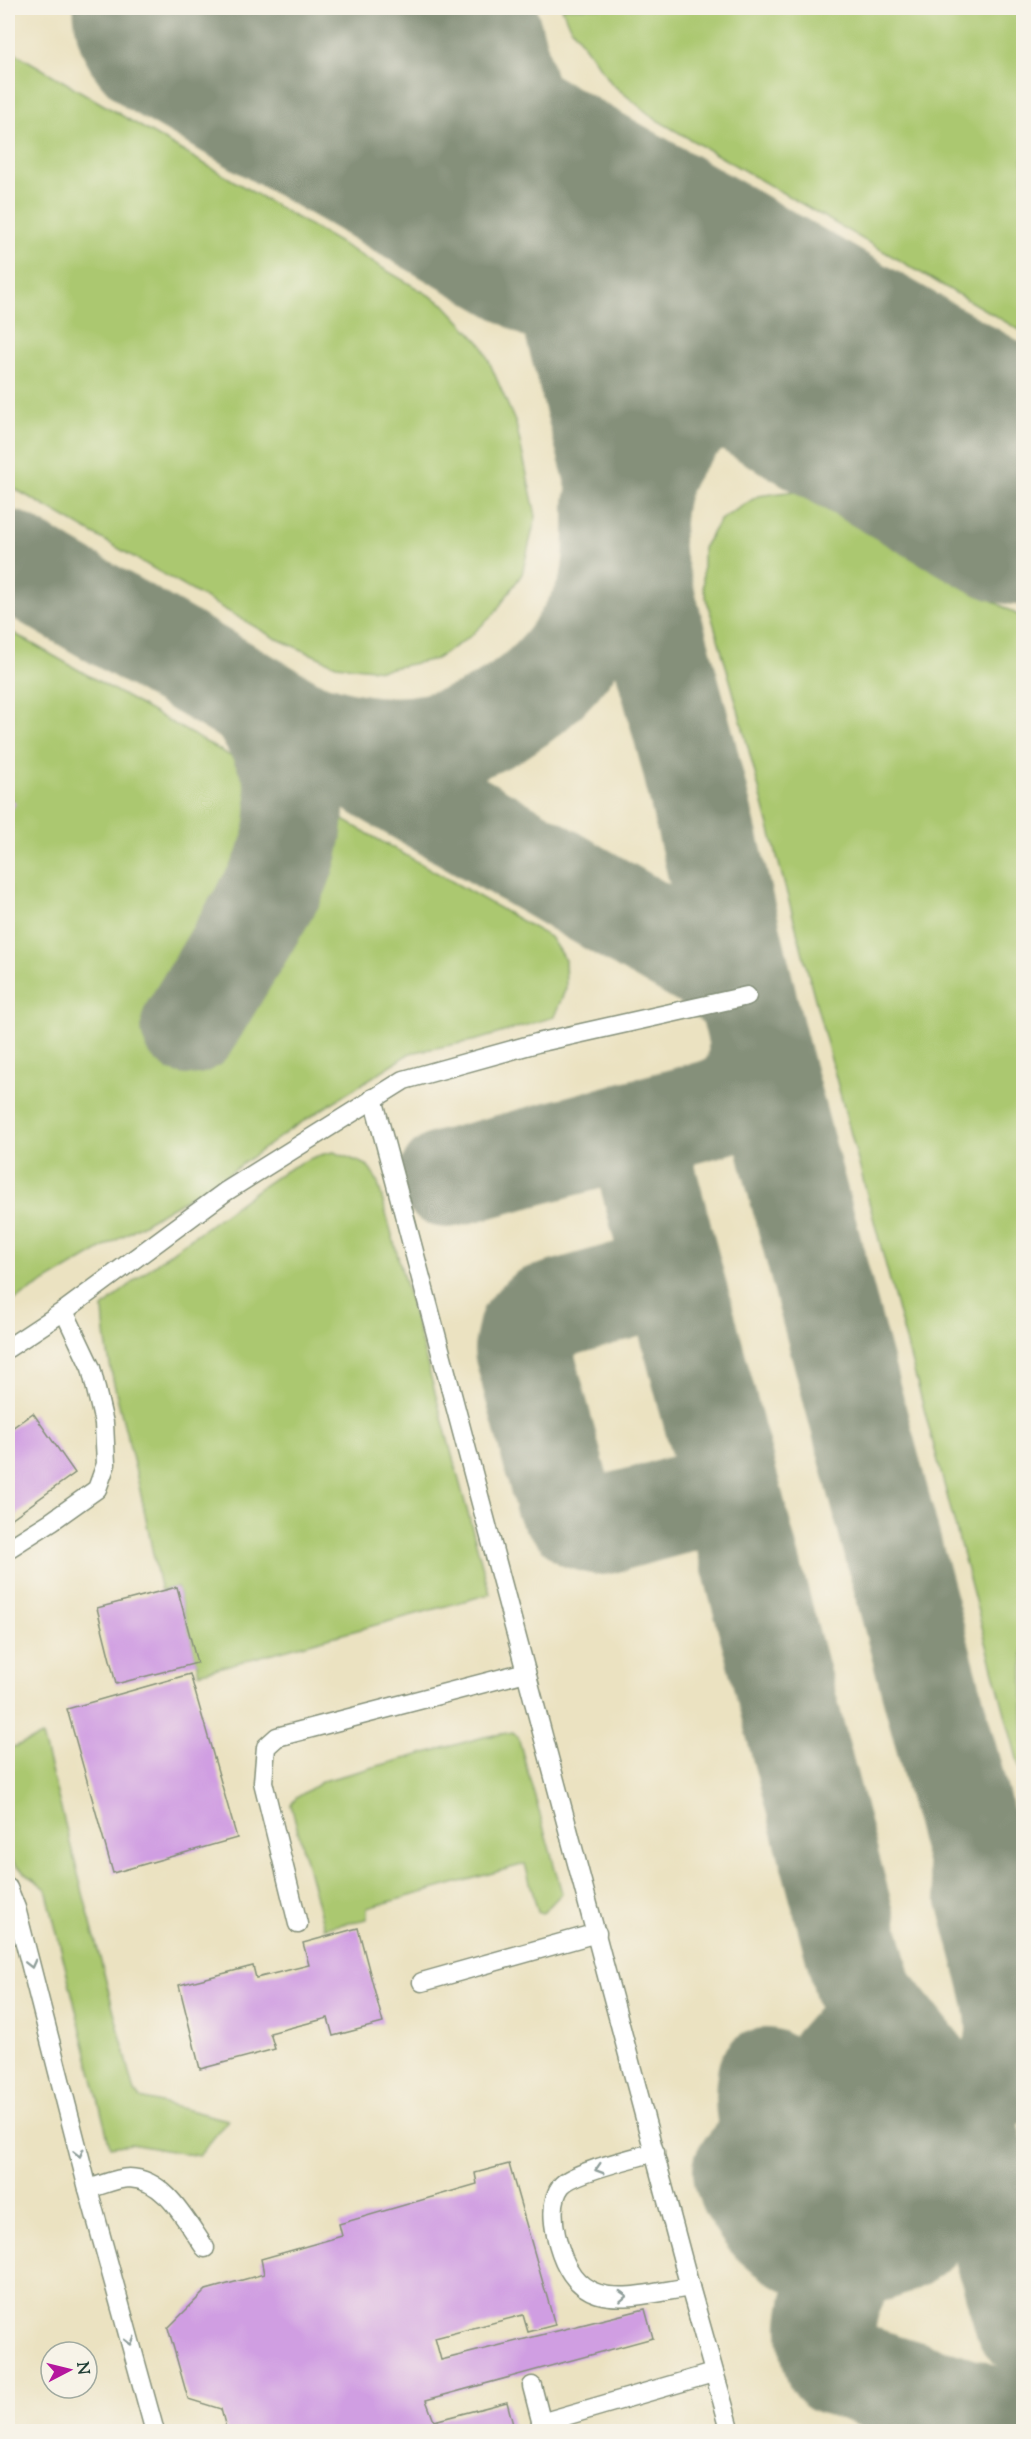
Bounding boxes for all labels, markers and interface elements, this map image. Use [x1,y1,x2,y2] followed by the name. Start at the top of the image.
[23,1959,36,1969] one-way arrow
[72,2147,84,2158] one-way arrow
[594,2162,605,2174] one-way arrow
[619,2290,628,2303] one-way arrow
[123,2335,135,2346] one-way arrow
[39,2340,99,2400] north arrow
[69,2361,94,2376] text: N

